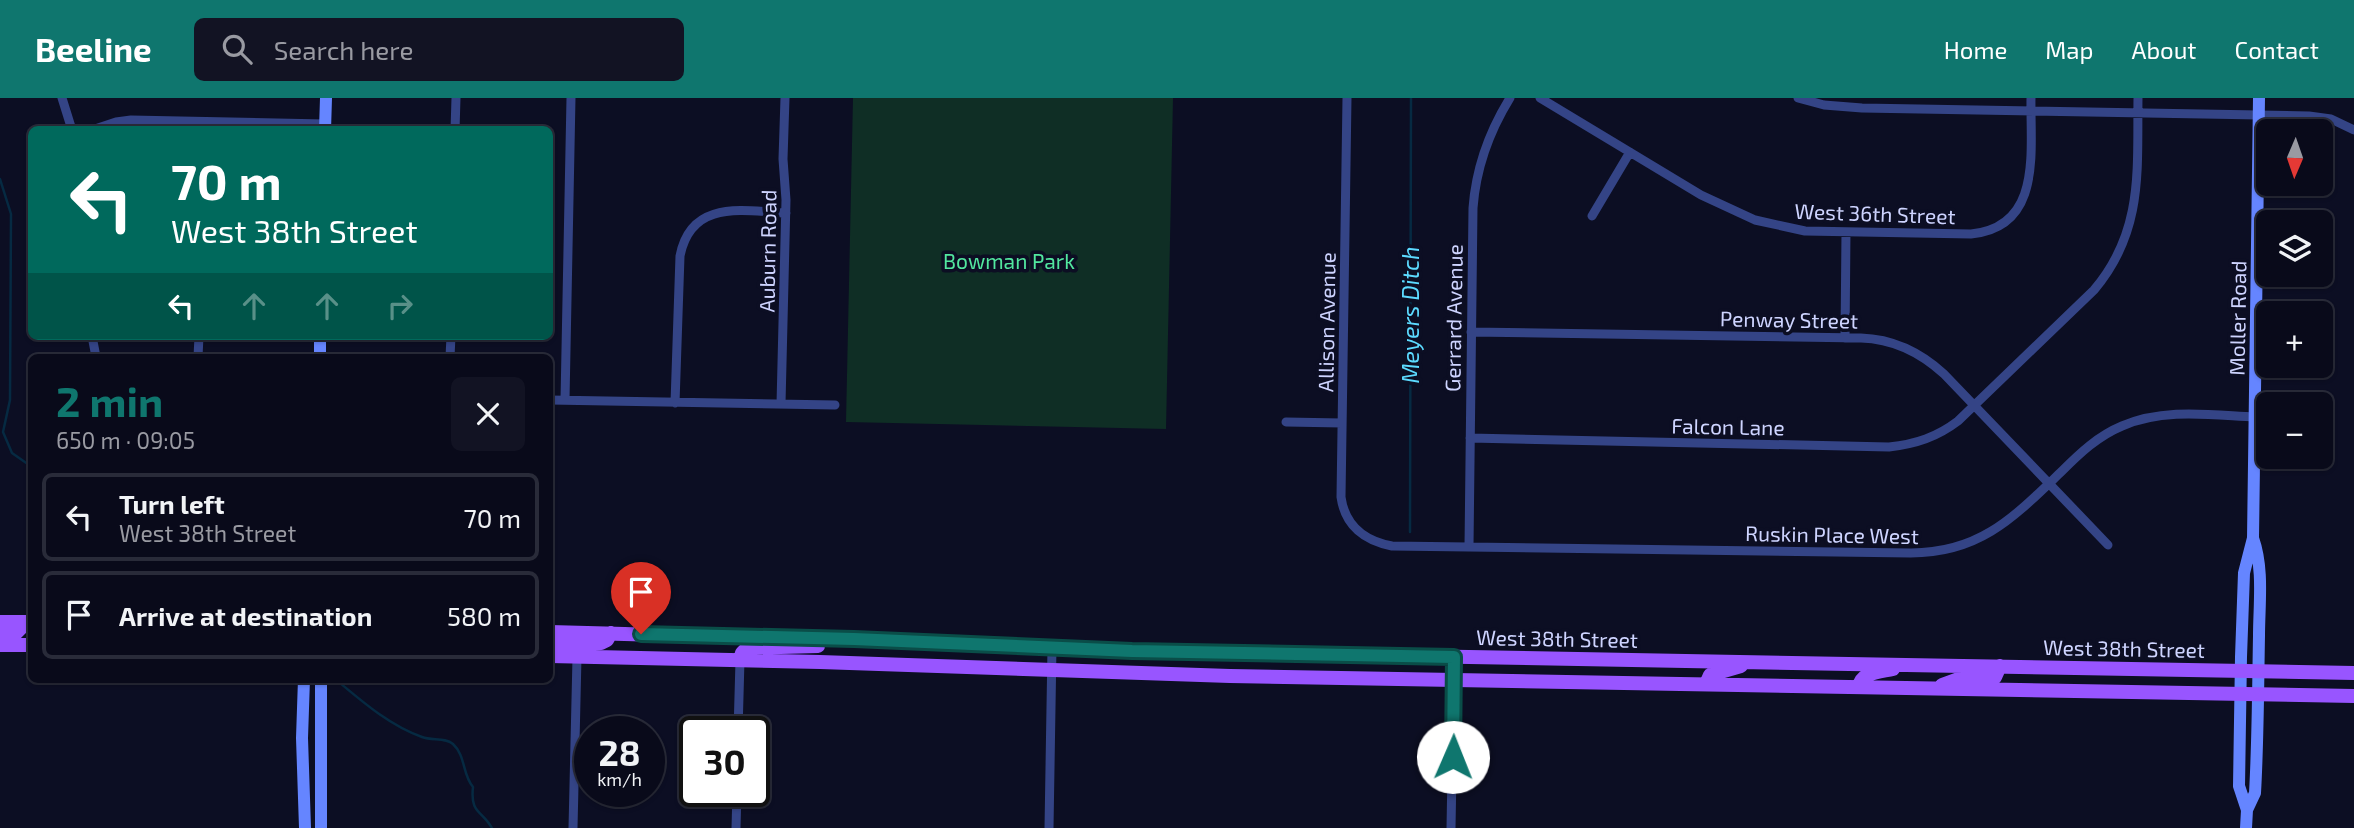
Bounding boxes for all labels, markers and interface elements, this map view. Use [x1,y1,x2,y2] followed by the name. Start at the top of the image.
[194,18,684,81] search box
[35,29,152,69] text: Beeline
[218,30,256,68] icon: search
[274,34,413,65] text: Search here
[1944,35,2007,64] text: Home
[2045,35,2093,64] text: Map
[2131,35,2197,64] text: About
[2235,35,2319,64] text: Contact
[2256,119,2333,196] north arrow
[2256,119,2333,469] map controls
[171,151,282,210] text: 70 m
[56,154,147,245] icon: left
[753,189,781,313] street label: Auburn Road
[1794,198,1956,228] street label: West 36th Street
[2256,210,2333,287] button: layers
[171,211,418,249] text: West 38th Street
[1439,244,1467,392] street label: Gerrard Avenue
[1396,246,1424,384] water label: Meyers Ditch
[943,248,1075,273] park label: Bowman Park
[1312,252,1340,392] street label: Allison Avenue
[2223,260,2251,376] street label: Moller Road
[162,287,200,325] icon: left
[235,287,273,325] icon: ahead
[308,287,346,325] icon: ahead
[381,287,419,325] icon: right
[2256,301,2333,378] button: +
[1720,305,1858,333] street label: Penway Street
[56,375,163,425] text: 2 min
[451,377,525,451] button: close
[2256,392,2333,469] button: −
[1671,413,1785,439] street label: Falcon Lane
[56,426,195,454] text: 650 m · 09:05
[119,488,225,519] text: Turn left
[60,498,98,536] icon: left
[463,502,521,533] text: 70 m
[119,519,296,547] text: West 38th Street
[1745,520,1919,548] street label: Ruskin Place West
[611,562,671,634] pin
[622,573,660,611] icon: arrive
[60,596,98,634] icon: arrive
[119,600,372,631] text: Arrive at destination
[447,600,521,631] text: 580 m
[1476,624,1638,652] street label: West 38th Street
[2043,634,2205,662] street label: West 38th Street
[679,716,770,807] speed limit sign: 30
[1416,720,1490,794] position arrow
[598,731,641,773] text: 28
[597,768,642,790] text: km/h

